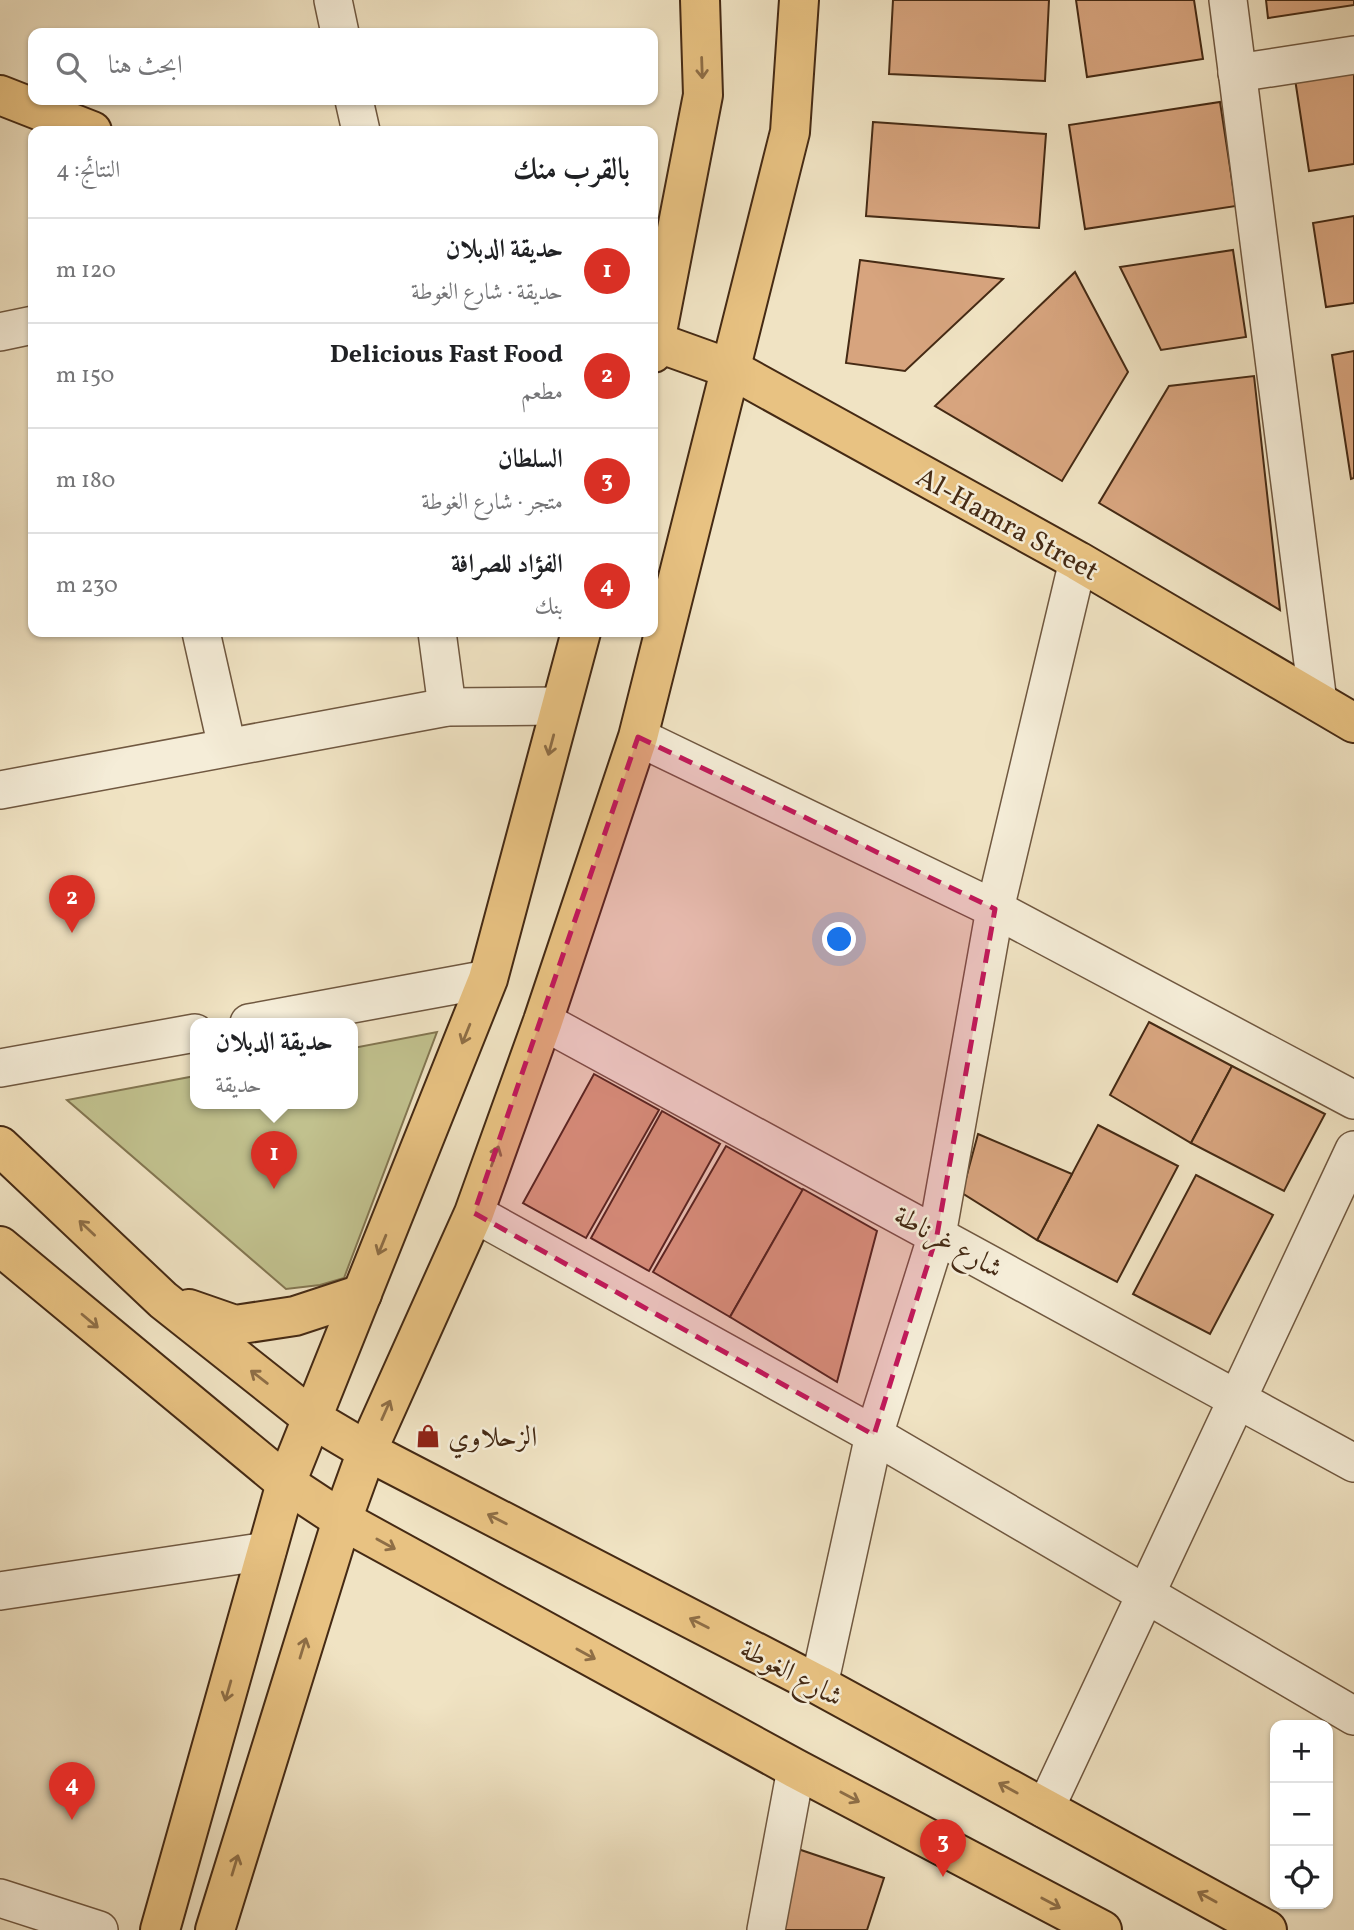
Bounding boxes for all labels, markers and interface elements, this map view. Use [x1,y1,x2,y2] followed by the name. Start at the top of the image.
[28,28,658,105] search box
[52,48,90,86] icon: search
[108,48,183,84] text: ابحث هنا
[696,56,709,79] one-way arrow
[513,150,630,192] text: بالقرب منك
[56,155,120,187] text: النتائج: 4
[445,232,563,268] text: حديقة الدبلان
[56,255,116,287] text: 120 m
[602,255,612,287] text: 1
[411,277,563,309] text: حديقة · شارع الغوطة
[330,337,563,373] text: Delicious Fast Food
[56,360,114,392] text: 150 m
[601,360,613,392] text: 2
[521,377,563,409] text: مطعم
[498,442,563,478] text: السلطان
[908,459,1105,592] street label: Al-Hamra Street
[56,465,115,497] text: 180 m
[601,465,613,497] text: 3
[421,487,563,519] text: متجر · شارع الغوطة
[451,547,563,583] text: الفؤاد للصرافة
[56,570,118,602] text: 230 m
[600,570,614,602] text: 4
[535,592,563,624] text: بنك
[544,733,557,756] one-way arrow
[49,875,95,933] pin: 2
[822,922,856,956] your location
[190,1018,358,1109] popup
[459,1022,472,1044] one-way arrow
[215,1025,333,1061] text: حديقة الدبلان
[215,1070,262,1102] text: حديقة
[251,1131,297,1189] pin: 1
[490,1145,502,1167] one-way arrow
[885,1197,1009,1291] street label: شارع غرناطة
[79,1220,96,1237] one-way arrow
[374,1234,387,1255] one-way arrow
[81,1313,99,1329] one-way arrow
[251,1369,269,1384] one-way arrow
[380,1400,393,1421] one-way arrow
[448,1419,537,1459] place label: الزحلاوي
[414,1422,442,1450] shop icon: الزحلاوي
[487,1511,508,1525] one-way arrow
[375,1538,396,1551] one-way arrow
[689,1616,710,1630] one-way arrow
[731,1631,849,1719] street label: شارع الغوطة
[297,1637,310,1659] one-way arrow
[575,1647,595,1661] one-way arrow
[220,1680,233,1702] one-way arrow
[1270,1720,1333,1909] map controls
[1270,1720,1333,1783] button: +
[49,1762,95,1820] pin: 4
[998,1781,1019,1794] one-way arrow
[1270,1783,1333,1846] button: −
[839,1791,860,1804] one-way arrow
[920,1819,966,1877] pin: 3
[1270,1846,1333,1909] button: locate
[229,1854,242,1876] one-way arrow
[1198,1890,1218,1904] one-way arrow
[1040,1897,1061,1911] one-way arrow

